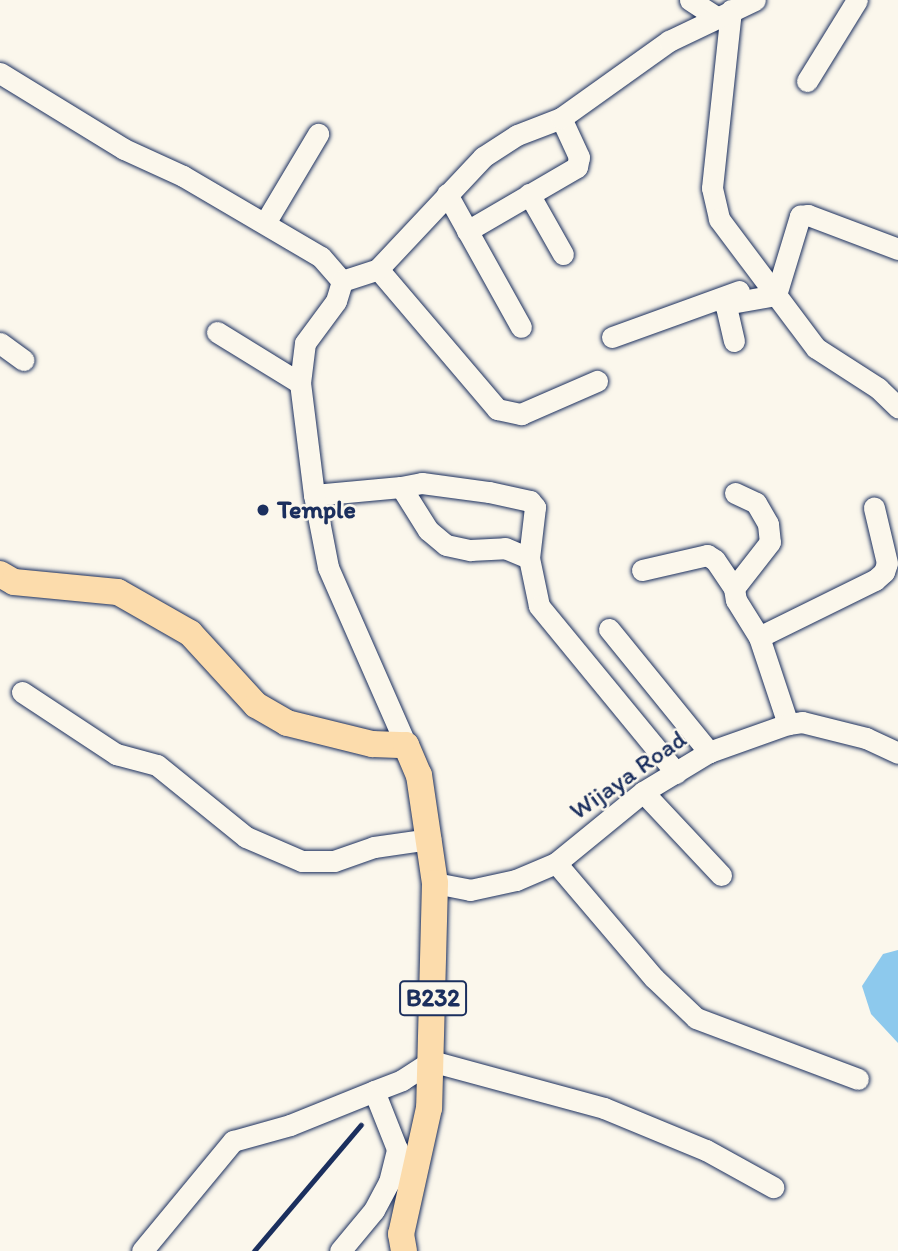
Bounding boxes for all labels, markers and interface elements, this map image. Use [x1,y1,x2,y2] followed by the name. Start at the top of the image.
[277,494,356,526] place label: Temple
[255,502,271,518] marker: Temple
[563,723,693,827] street label: Wijaya Road
[398,978,468,1018] road number: B232

